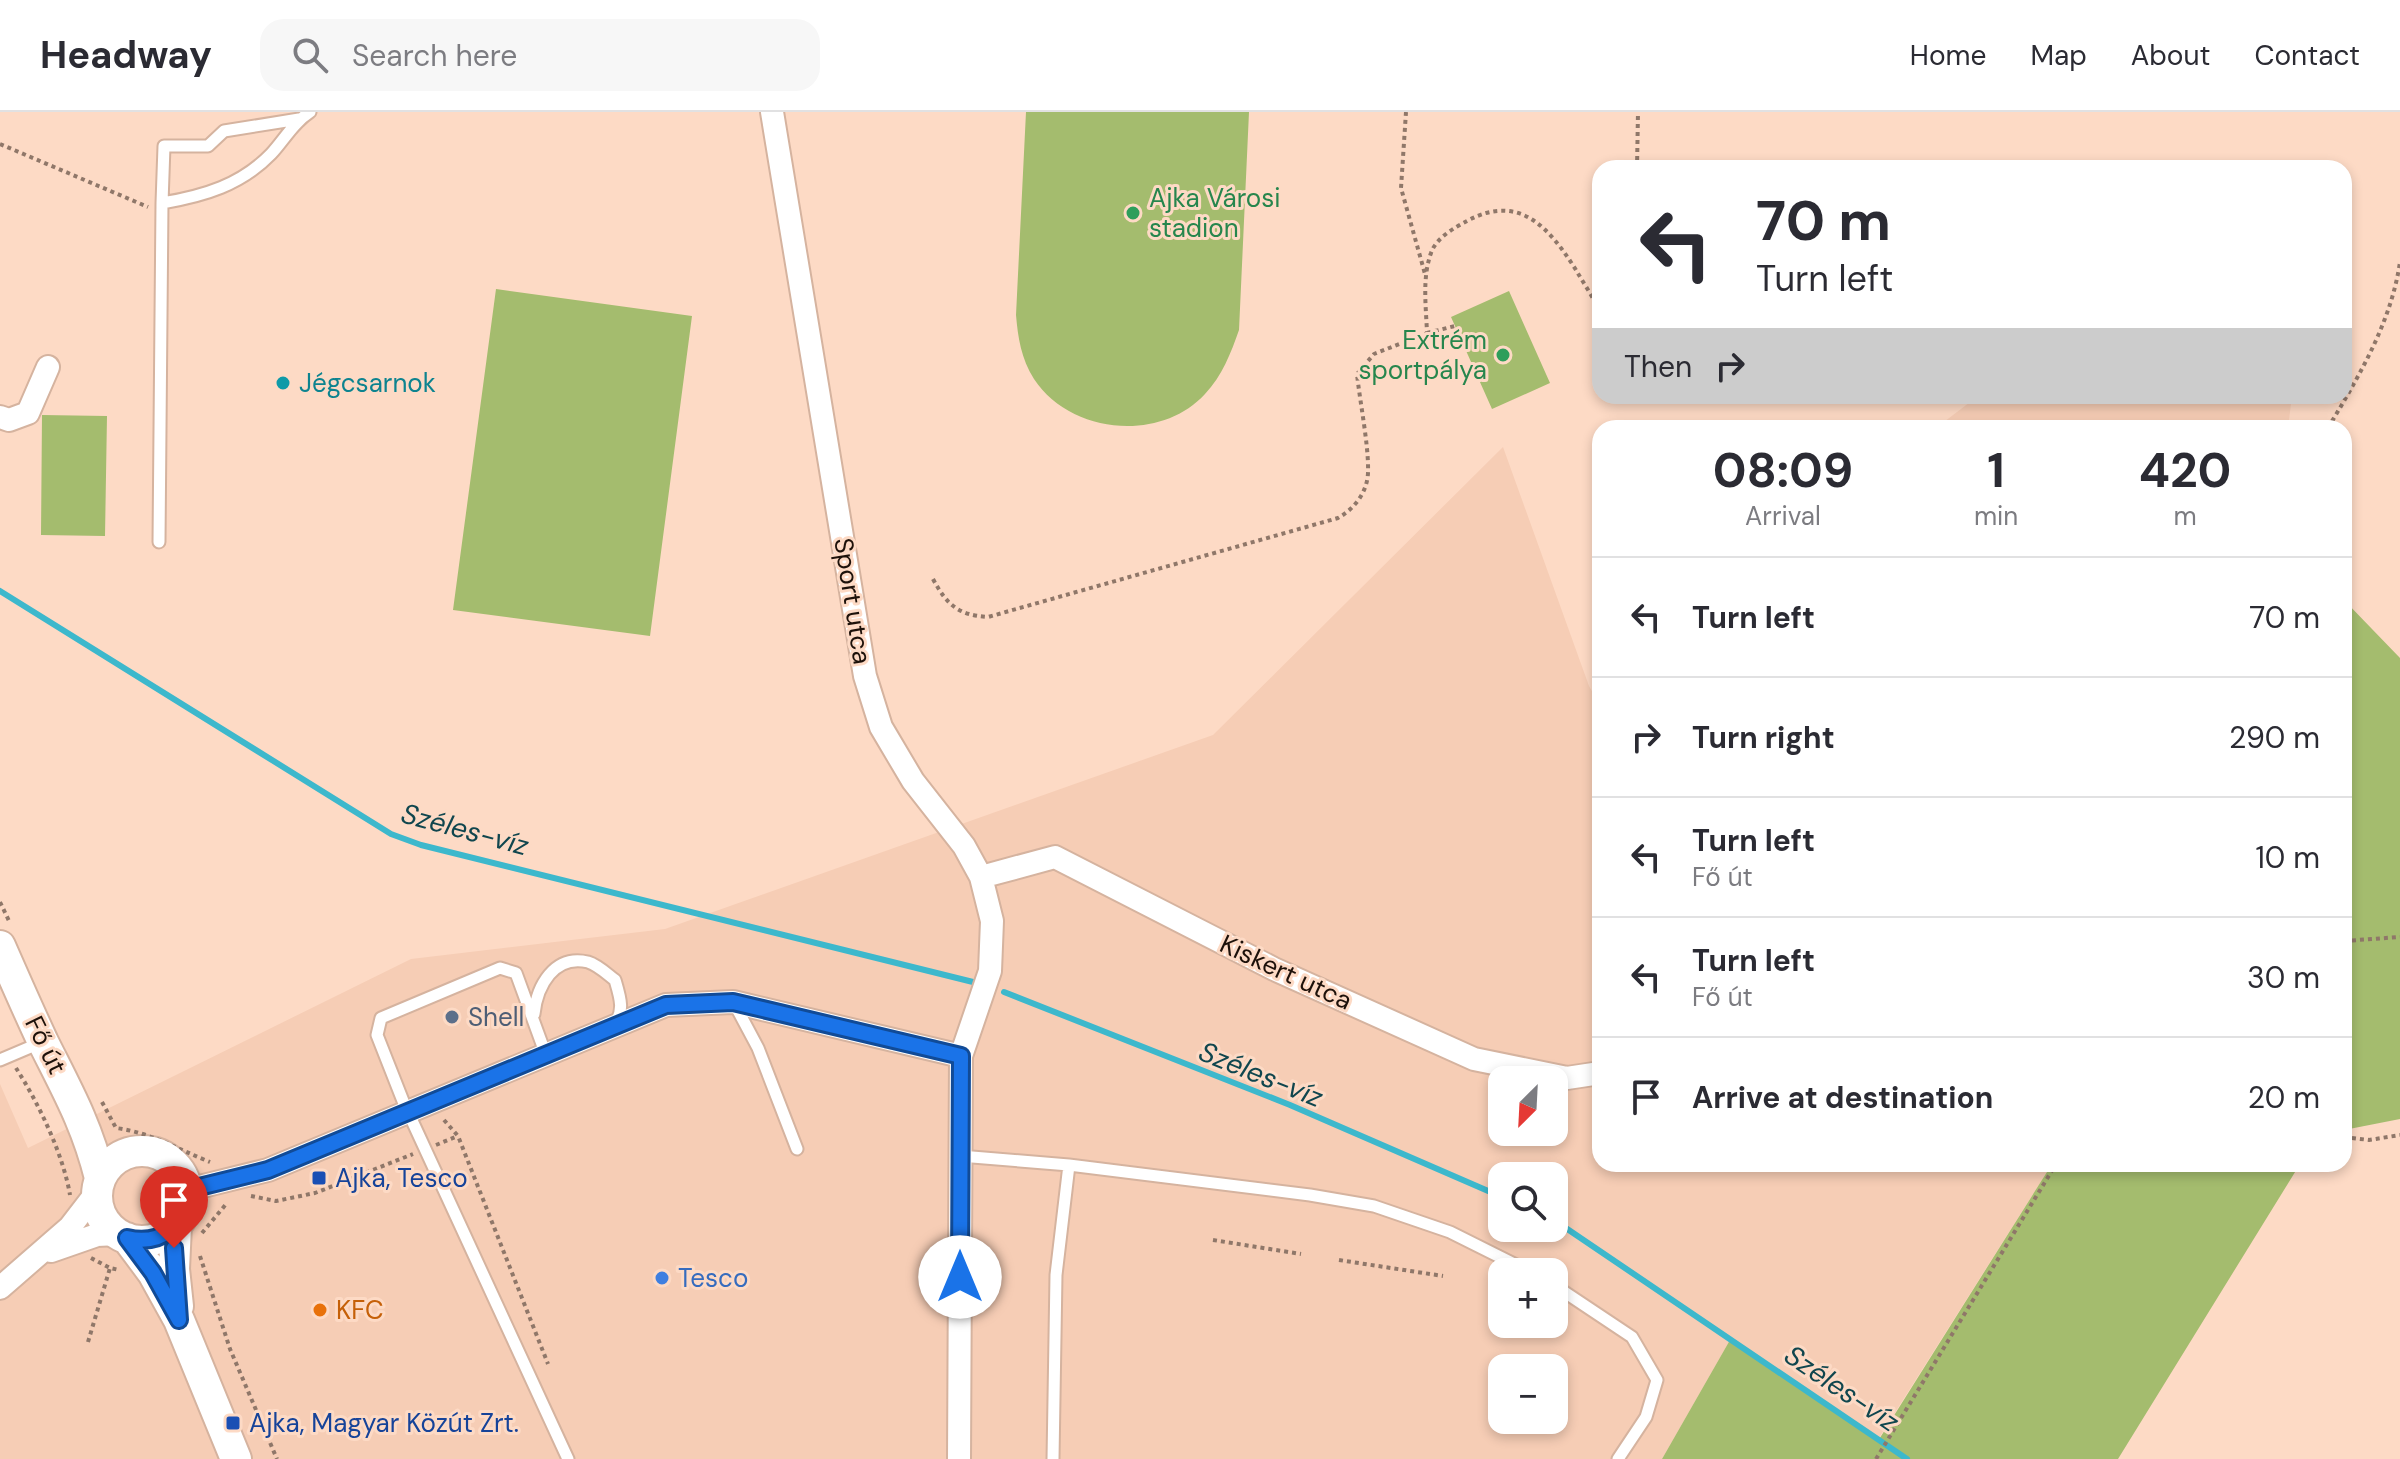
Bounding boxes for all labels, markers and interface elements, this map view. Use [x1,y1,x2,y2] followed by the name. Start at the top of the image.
[260,19,820,91] search box
[40,30,212,80] text: Headway
[288,33,332,77] icon: search
[352,36,517,75] text: Search here
[1910,37,1986,74] text: Home
[2030,37,2087,74] text: Map
[2131,37,2210,74] text: About
[2254,37,2360,74] text: Contact
[1149,181,1281,245] place label: Ajka Városi stadion
[1756,184,1891,257] text: 70 m
[1624,192,1728,296] icon: left
[1124,204,1142,222] marker: Ajka Városi stadion
[1756,255,1893,302] text: Turn left
[1358,323,1487,387] place label: Extrém sportpálya
[1708,344,1752,388] icon: right
[1494,346,1512,364] marker: Extrém sportpálya
[1624,347,1692,386] text: Then
[299,366,436,400] place label: Jégcsarnok
[274,374,292,392] marker: Jégcsarnok
[1713,439,1853,502] text: 08:09
[1987,439,2005,502] text: 1
[2139,439,2231,502] text: 420
[1745,499,1821,533] text: Arrival
[1974,499,2018,533] text: min
[2174,499,2197,533] text: m
[826,535,880,667] street label: Sport utca
[1624,595,1668,639] icon: left
[1692,598,1815,637] text: Turn left
[2249,598,2320,637] text: 70 m
[1624,715,1668,759] icon: right
[1692,718,1835,757] text: Turn right
[2229,718,2320,757] text: 290 m
[397,795,533,864] water label: Széles-víz
[1692,821,1815,860] text: Turn left
[1624,835,1668,879] icon: left
[2255,838,2320,877] text: 10 m
[1692,860,1753,894] text: Fő út
[1215,927,1357,1017] street label: Kiskert utca
[1692,941,1815,980] text: Turn left
[1624,955,1668,999] icon: left
[2247,958,2320,997] text: 30 m
[1692,980,1753,1014] text: Fő út
[468,1000,524,1034] place label: Shell
[443,1008,461,1026] marker: Shell
[17,1010,75,1080] street label: Fő út
[1193,1033,1328,1116] water label: Széles-víz
[1488,1066,1568,1146] north arrow
[1488,1066,1568,1434] map controls
[1624,1075,1668,1119] icon: arrive
[1692,1078,1993,1117] text: Arrive at destination
[2248,1078,2320,1117] text: 20 m
[335,1161,468,1195] place label: Ajka, Tesco
[1488,1162,1568,1242] button: search
[140,1166,208,1248] pin
[310,1169,328,1187] marker: Ajka, Tesco
[152,1178,196,1222] icon: arrive
[918,1235,1002,1319] position arrow
[1488,1258,1568,1338] button: +
[678,1261,748,1295] place label: Tesco
[653,1269,671,1287] marker: Tesco
[336,1293,384,1327] place label: KFC
[311,1301,329,1319] marker: KFC
[1777,1337,1906,1440] water label: Széles-víz
[1488,1354,1568,1434] button: −
[249,1406,519,1440] place label: Ajka, Magyar Közút Zrt.
[224,1414,242,1432] marker: Ajka, Magyar Közút Zrt.

